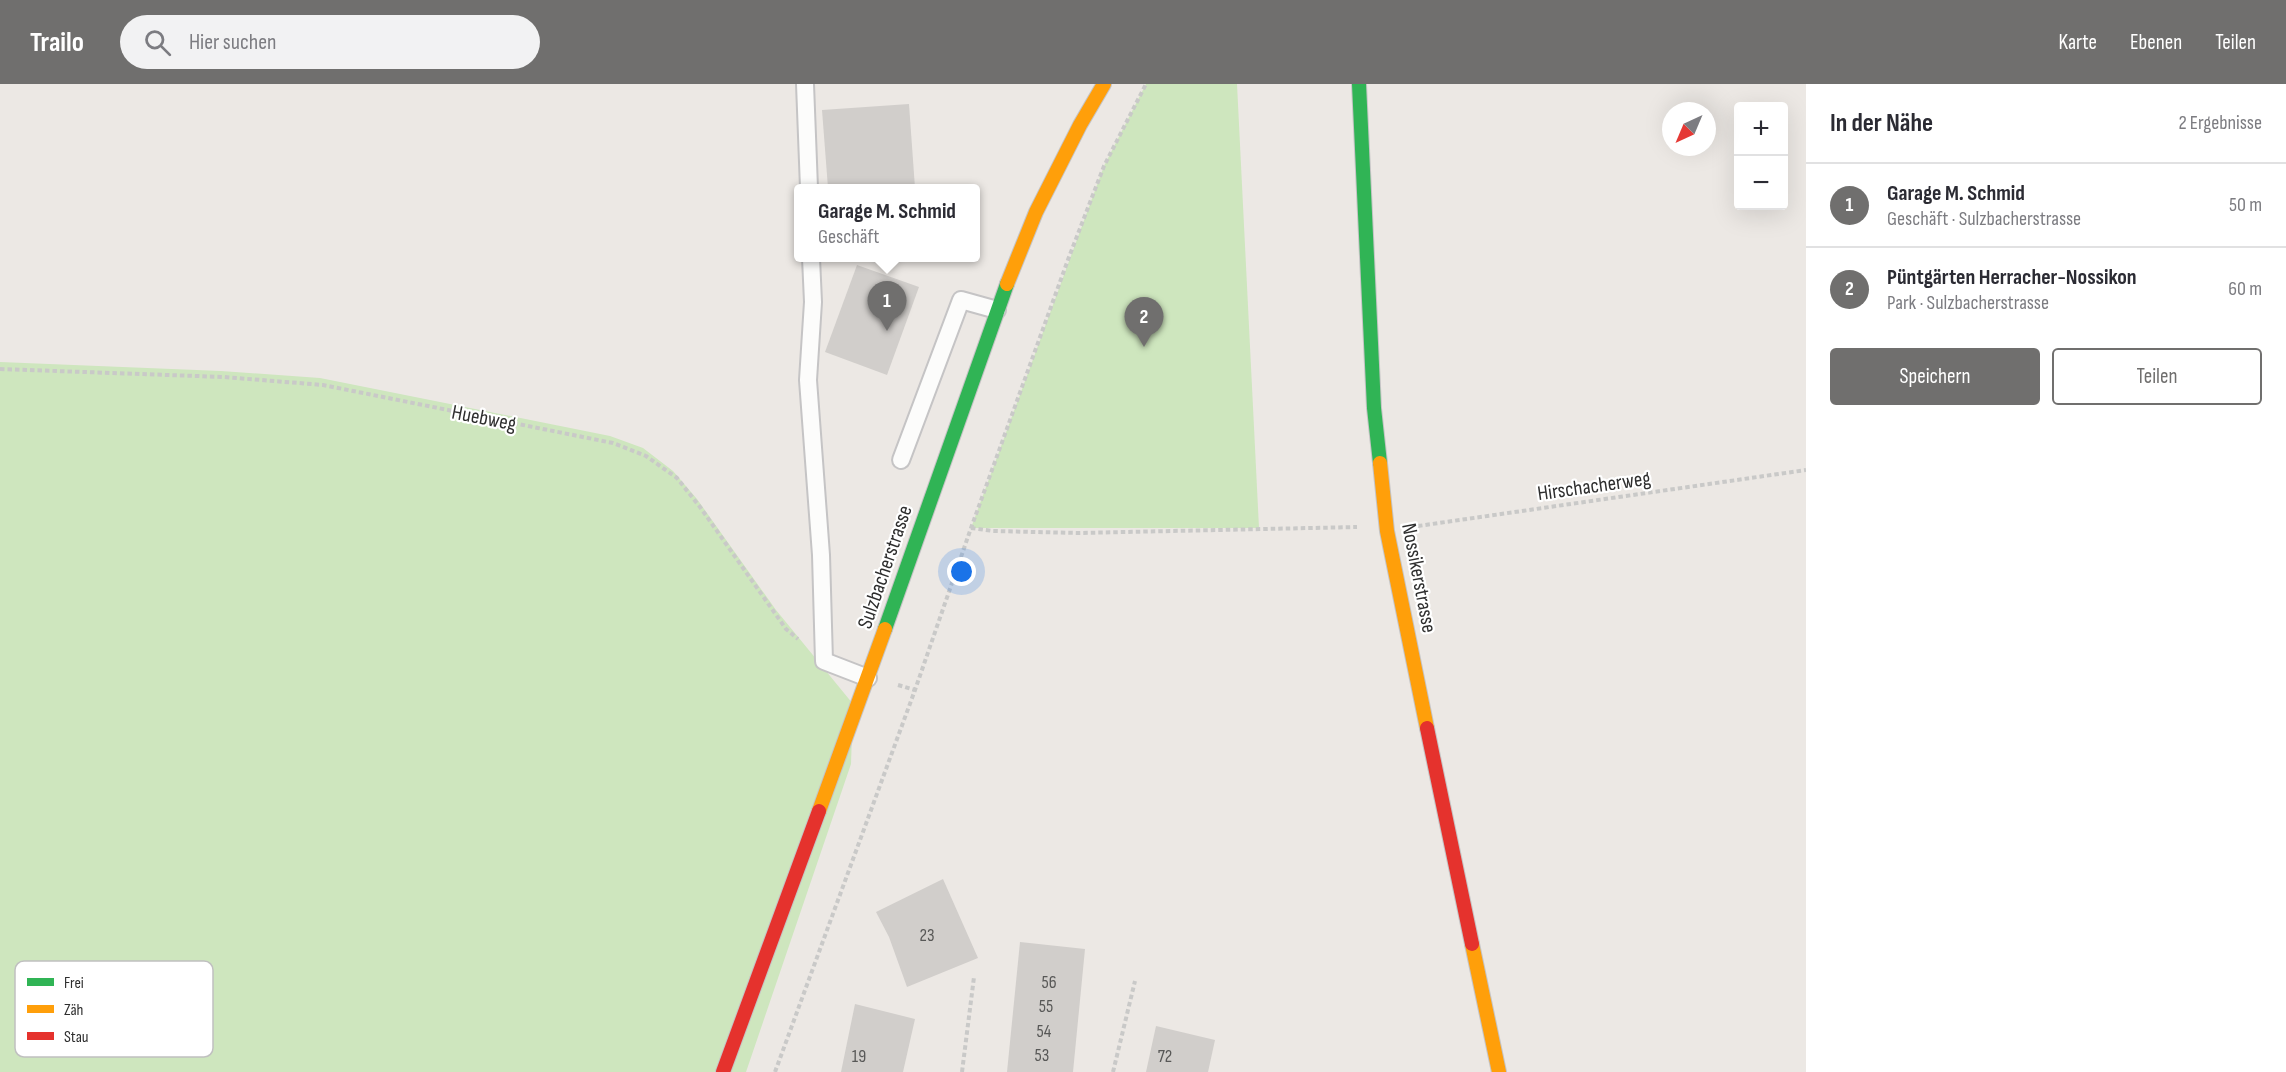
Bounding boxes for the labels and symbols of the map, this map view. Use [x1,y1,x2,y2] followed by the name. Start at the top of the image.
[1662,102,1716,156] north arrow
[868,282,906,331] pin: 1
[1124,298,1164,347] pin: 2
[450,400,518,436] street label: Huebweg
[1536,466,1652,506] street label: Hirschacherweg
[852,502,918,632] street label: Sulzbacherstrasse
[1396,521,1442,635] street label: Nossikerstrasse
[947,557,976,586] your location
[920,925,935,946] house number: 23
[15,961,213,1057] legend
[1041,972,1057,993] house number: 56
[64,974,84,993] text: Frei
[1039,996,1053,1017] house number: 55
[64,1001,83,1020] text: Zäh
[1037,1021,1052,1042] house number: 54
[64,1028,89,1047] text: Stau
[1035,1045,1049,1066] house number: 53
[852,1046,866,1067] house number: 19
[1158,1046,1172,1067] house number: 72

